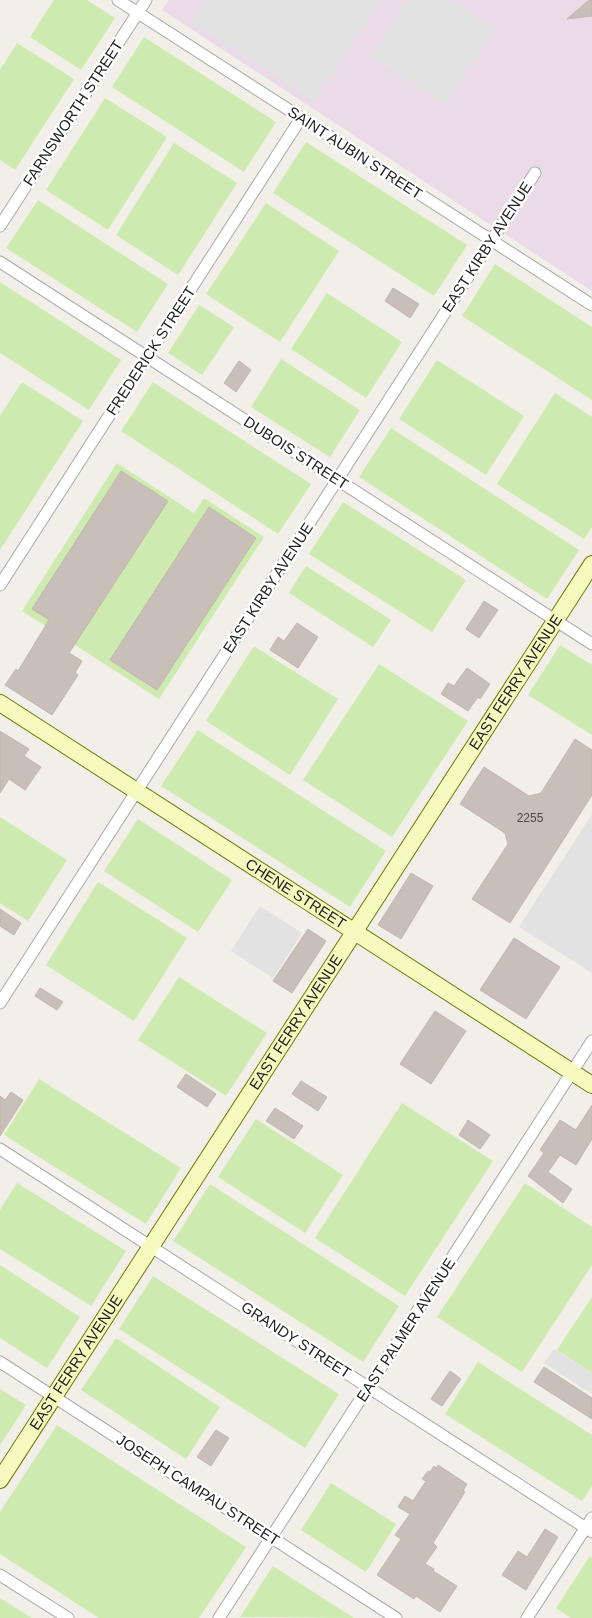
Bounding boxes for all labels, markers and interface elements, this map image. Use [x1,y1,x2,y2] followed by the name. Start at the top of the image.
[19,37,126,189] street label: FARNSWORTH STREET
[285,103,426,202] street label: SAINT AUBIN STREET
[438,178,535,315] street label: EAST KIRBY AVENUE
[103,283,199,418] street label: FREDERICK STREET
[241,413,352,493] street label: DUBOIS STREET
[219,519,316,656] street label: EAST KIRBY AVENUE
[465,611,565,753] street label: EAST FERRY AVENUE
[517,811,544,825] house number: 2255
[243,855,349,932] street label: CHENE STREET
[246,951,345,1093] street label: EAST FERRY AVENUE
[353,1255,458,1405] street label: EAST PALMER AVENUE
[26,1291,125,1433] street label: EAST FERRY AVENUE
[238,1298,354,1381] street label: GRANDY STREET
[114,1431,283,1549] street label: JOSEPH CAMPAU STREET

